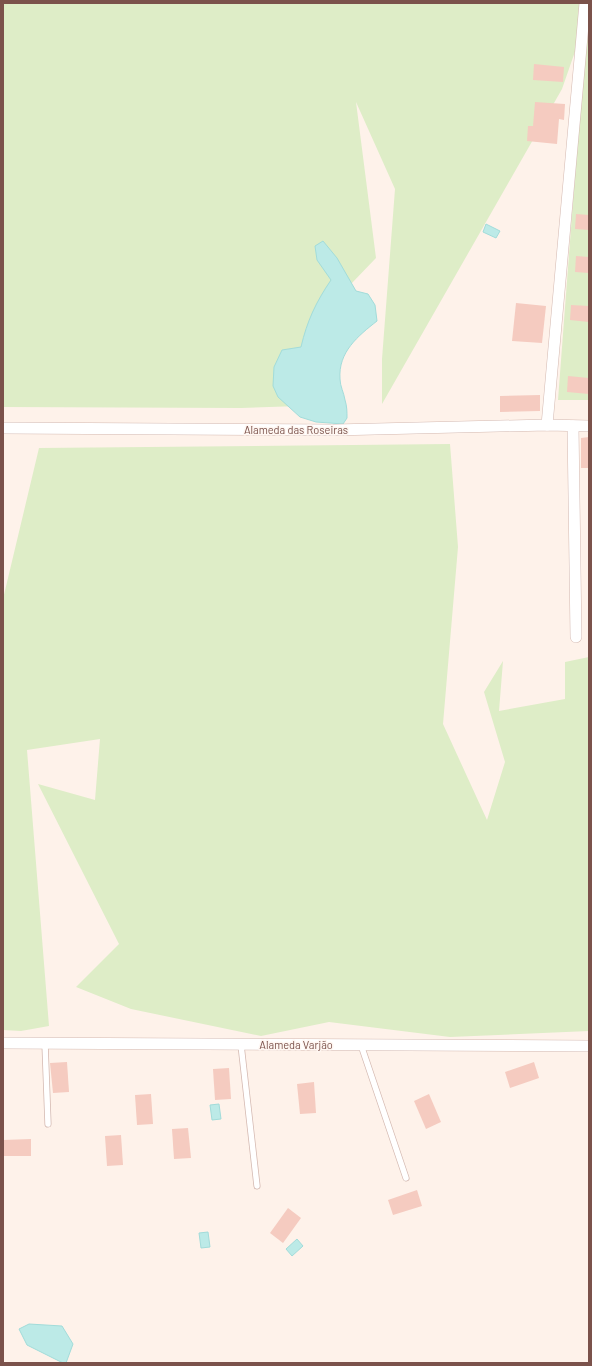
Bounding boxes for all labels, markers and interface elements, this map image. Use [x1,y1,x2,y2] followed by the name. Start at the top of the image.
[244,423,348,436] street label: Alameda das Roseiras
[259,1038,333,1051] street label: Alameda Varjão

